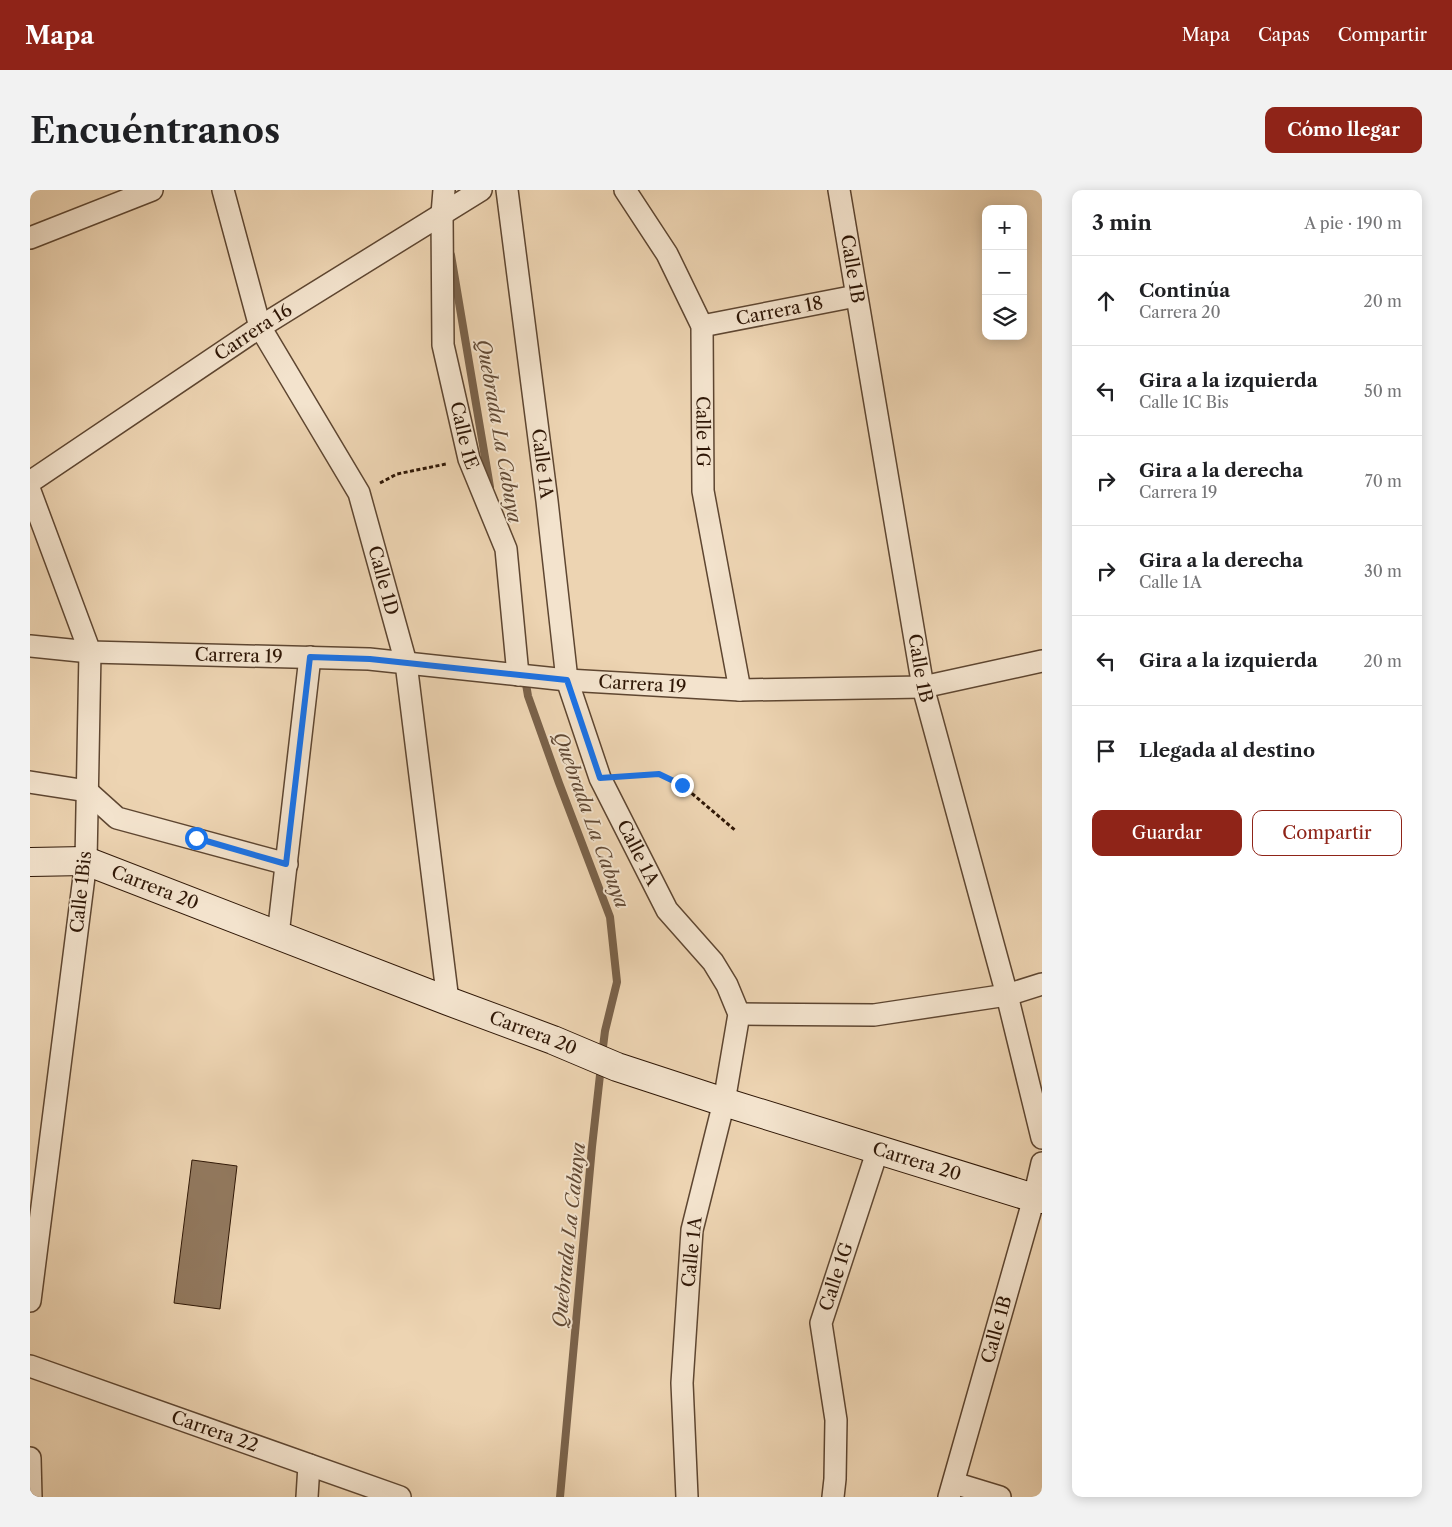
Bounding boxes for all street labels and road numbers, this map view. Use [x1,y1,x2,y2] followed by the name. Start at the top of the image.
[836,233,869,305] street label: Calle 1B
[734,292,825,330] street label: Carrera 18
[210,299,296,365] street label: Carrera 16
[691,396,714,467] street label: Calle 1G
[445,399,483,473] street label: Calle 1E
[527,427,558,501] street label: Calle 1A
[363,543,403,618] street label: Calle 1D
[903,632,938,705] street label: Calle 1B
[194,644,283,668] street label: Carrera 19
[598,671,687,698] street label: Carrera 19
[612,816,664,890] street label: Calle 1A
[66,850,96,934] street label: Calle 1Bis
[108,861,202,915] street label: Carrera 20
[486,1006,580,1060] street label: Carrera 20
[870,1138,964,1186] street label: Carrera 20
[677,1215,707,1288] street label: Calle 1A
[815,1239,858,1314] street label: Calle 1G
[977,1293,1017,1366] street label: Calle 1B
[168,1406,261,1457] street label: Carrera 22

